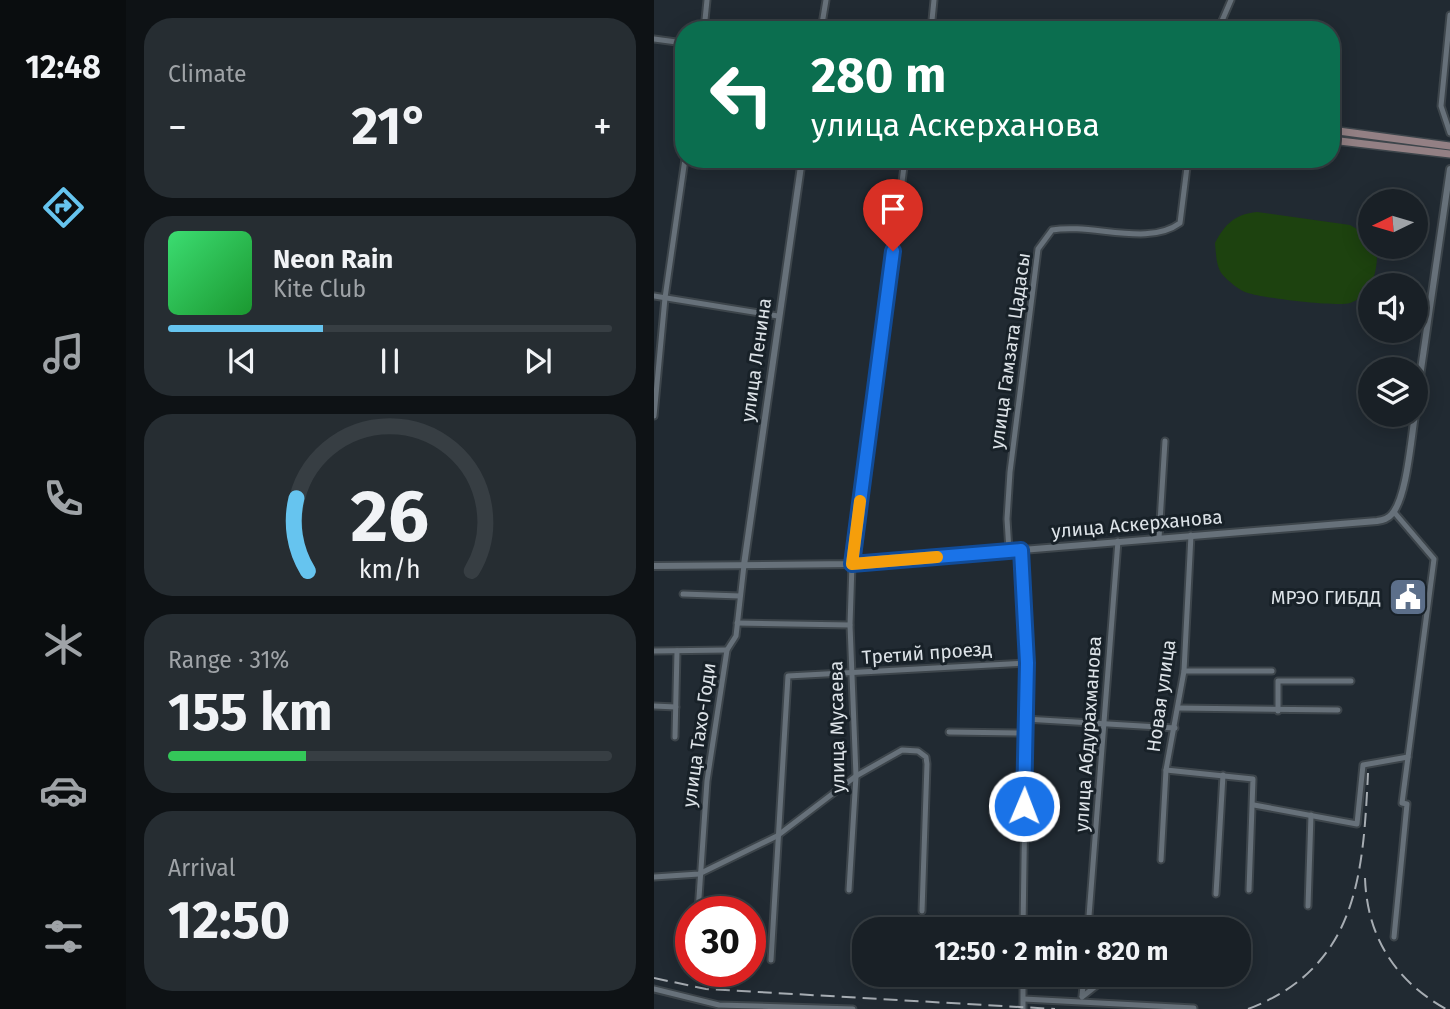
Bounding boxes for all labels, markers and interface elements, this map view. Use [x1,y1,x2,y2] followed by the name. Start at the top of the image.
[811,46,947,105] text: 280 m
[25,48,101,86] text: 12:48
[696,49,787,140] icon: left
[168,60,247,88] text: Climate
[352,95,429,158] text: 21°
[168,104,187,150] text: −
[593,104,612,150] text: +
[811,106,1100,144] text: улица Аскерханова
[863,179,923,251] pin
[39,183,88,232] icon: directions
[1358,189,1428,259] north arrow
[1358,189,1428,427] map controls
[874,190,912,228] icon: arrive
[273,244,393,275] text: Neon Rain
[985,251,1035,451] street label: улица Гамзата Цадасы
[1358,273,1428,343] button: sound
[273,275,366,303] text: Kite Club
[736,296,776,424] street label: улица Ленина
[39,329,88,378] icon: music
[223,342,261,380] icon: previous
[371,342,409,380] icon: pause
[519,342,557,380] icon: next
[1358,357,1428,427] button: layers
[351,473,429,560] text: 26
[39,474,88,523] icon: phone
[1051,505,1223,543] street label: улица Аскерханова
[359,554,421,584] text: km/h
[1387,576,1429,618] public building icon: МРЭО ГИБДД
[1271,586,1381,609] place label: МРЭО ГИБДД
[39,620,88,669] icon: climate
[1070,635,1106,833] street label: улица Абдурахманова
[861,637,993,669] street label: Третий проезд
[1142,638,1180,754] street label: Новая улица
[168,646,289,674] text: Range · 31%
[677,661,721,809] street label: улица Тахо-Годи
[824,661,850,793] street label: улица Мусаева
[168,681,333,744] text: 155 km
[39,766,88,815] icon: car
[987,769,1061,843] position arrow
[168,854,235,882] text: Arrival
[168,889,290,952] text: 12:50
[675,896,766,987] speed limit sign: 30
[39,912,88,961] icon: filters
[935,936,1168,967] text: 12:50 · 2 min · 820 m

